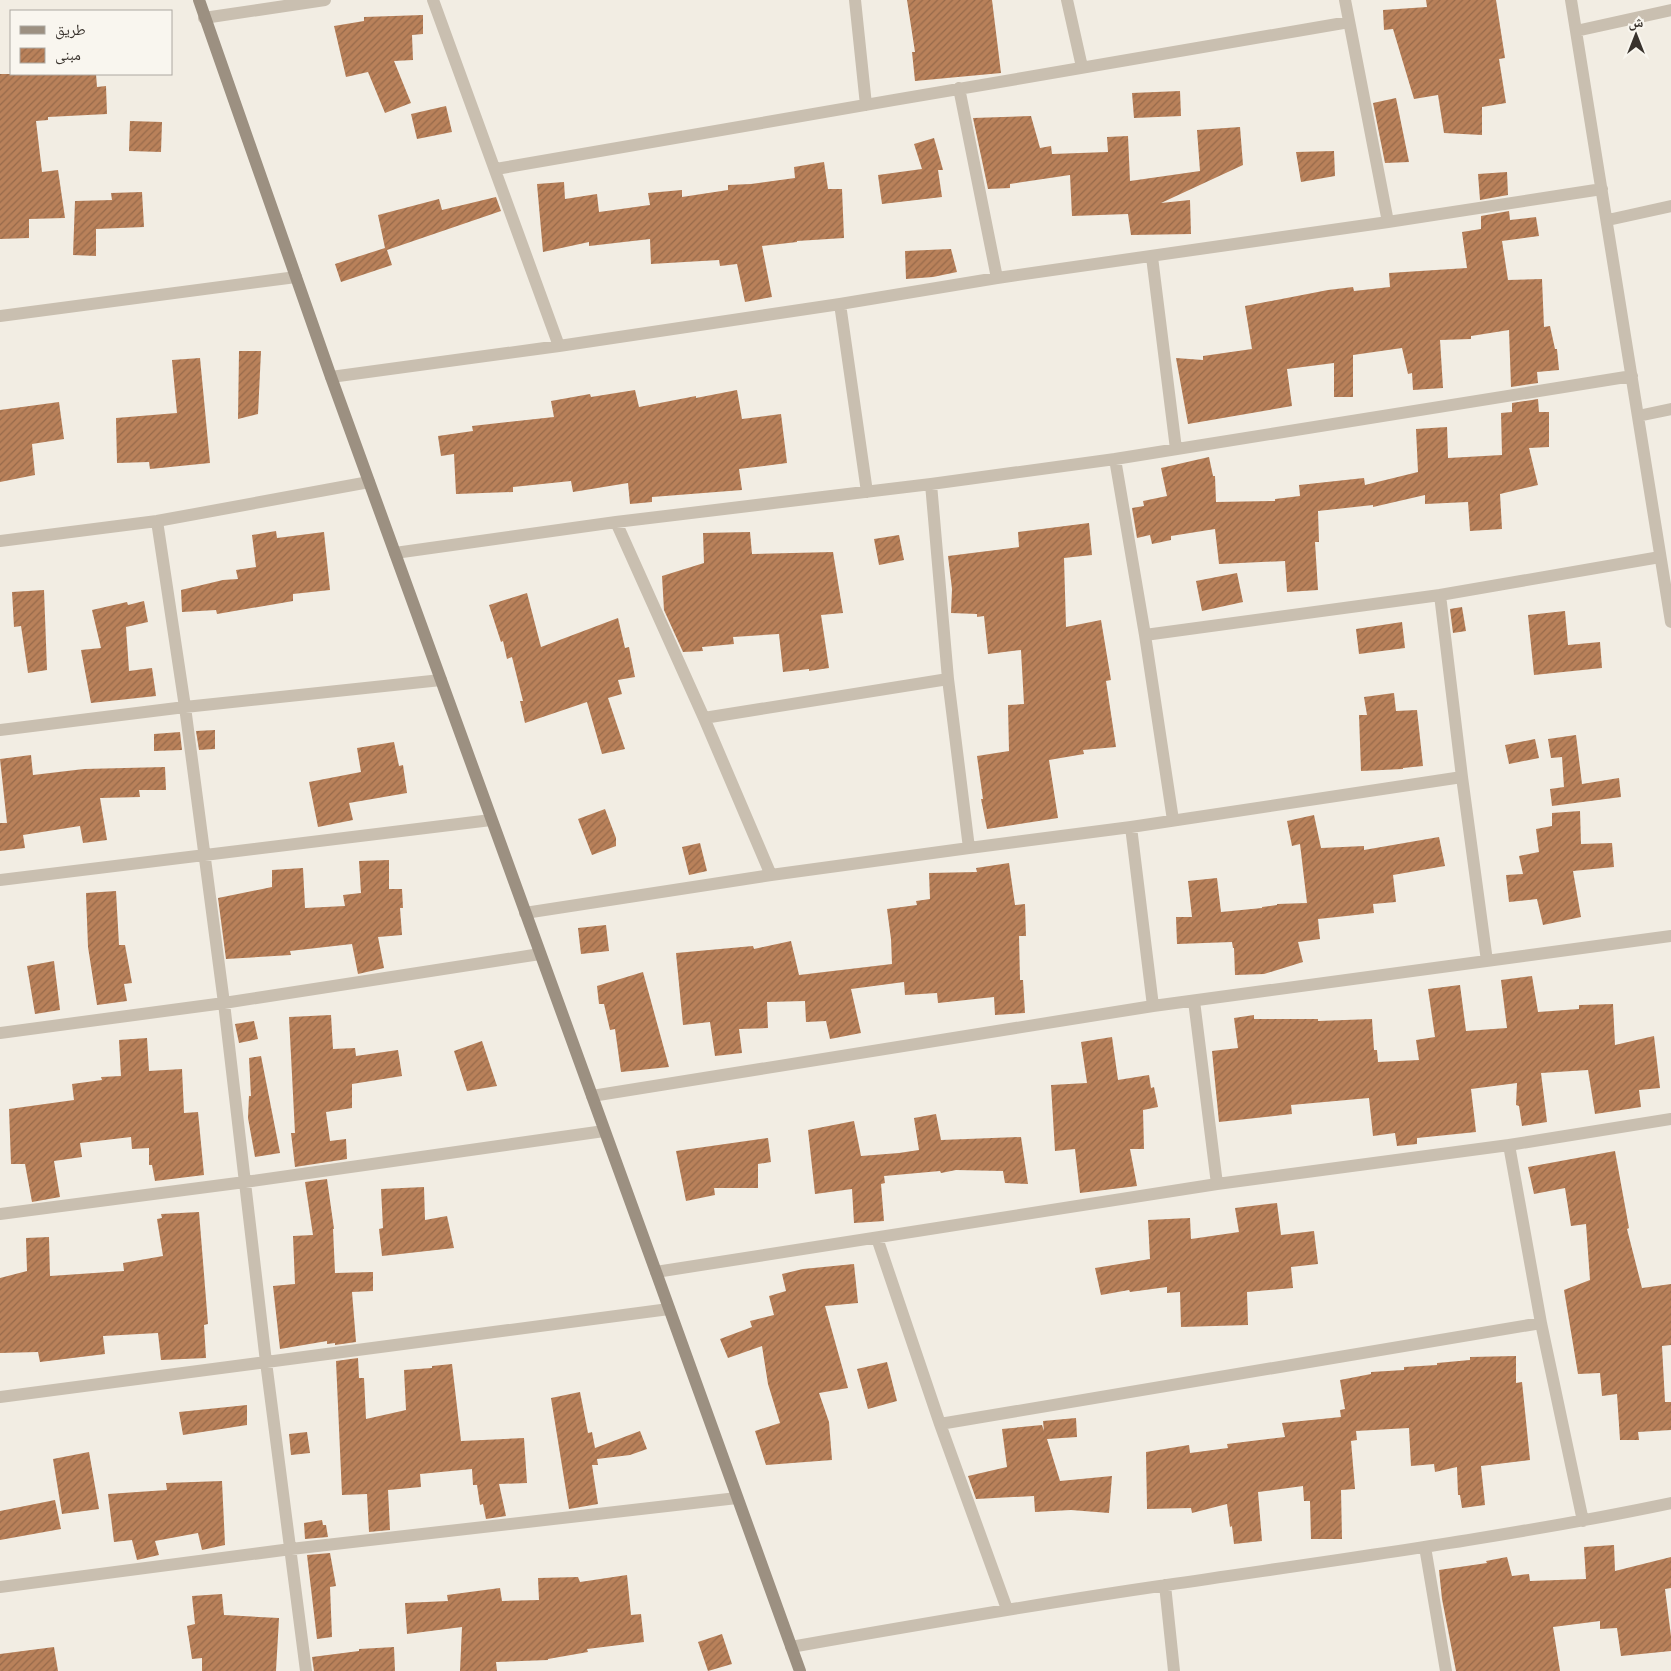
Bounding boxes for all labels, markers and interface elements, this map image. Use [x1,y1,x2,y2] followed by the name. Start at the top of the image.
[10,10,172,75] legend
[1611,10,1661,60] north arrow
[1629,16,1644,31] text: ش
[55,23,86,40] text: طريق
[55,48,81,65] text: مبنى

